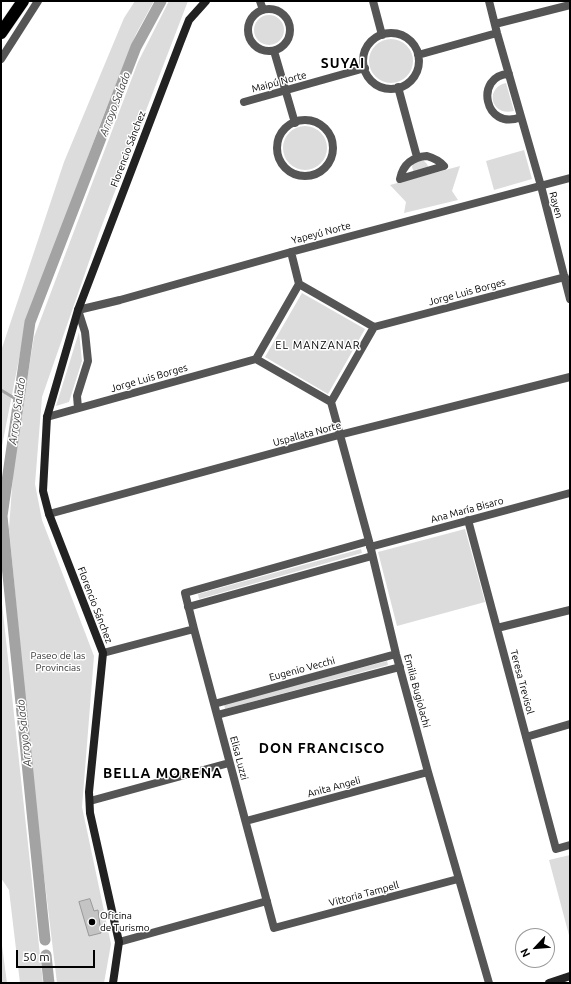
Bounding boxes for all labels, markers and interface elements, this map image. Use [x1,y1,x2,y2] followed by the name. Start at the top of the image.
[321,55,365,71] district label: SUYAI
[250,69,308,95] street label: Maipú Norte
[97,70,133,138] water label: Arroyo Salado
[108,109,148,189] street label: Florencio Sánchez
[547,190,565,220] street label: Rayen
[290,219,352,247] street label: Yapeyú Norte
[427,276,507,308] street label: Jorge Luis Borges
[275,338,361,352] district label: EL MANZANAR
[109,361,189,395] street label: Jorge Luis Borges
[6,377,28,445] water label: Arroyo Salado
[272,419,342,449] street label: Uspallata Norte
[429,494,505,526] street label: Ana María Bisaro
[75,565,115,645] street label: Florencio Sánchez
[508,648,536,716] street label: Teresa Trevisol
[31,650,85,674] park label: Paseo de las Provincias
[401,653,433,729] street label: Emilia Bugiolachi
[268,654,336,684] street label: Eugenio Vecchi
[14,699,34,767] water label: Arroyo Salado
[227,735,251,781] street label: Elisa Luzzi
[259,740,385,756] district label: DON FRANCISCO
[103,765,223,781] district label: BELLA MORENA
[306,774,362,800] street label: Anita Angeli
[328,879,400,909] street label: Vittoria Tampell
[100,910,150,934] place label: Oficina de Turismo
[87,917,97,927] marker: Oficina de Turismo
[515,928,555,968] north arrow
[18,942,97,968] scale bar
[518,946,532,959] text: N
[23,950,50,963] text: 50 m

